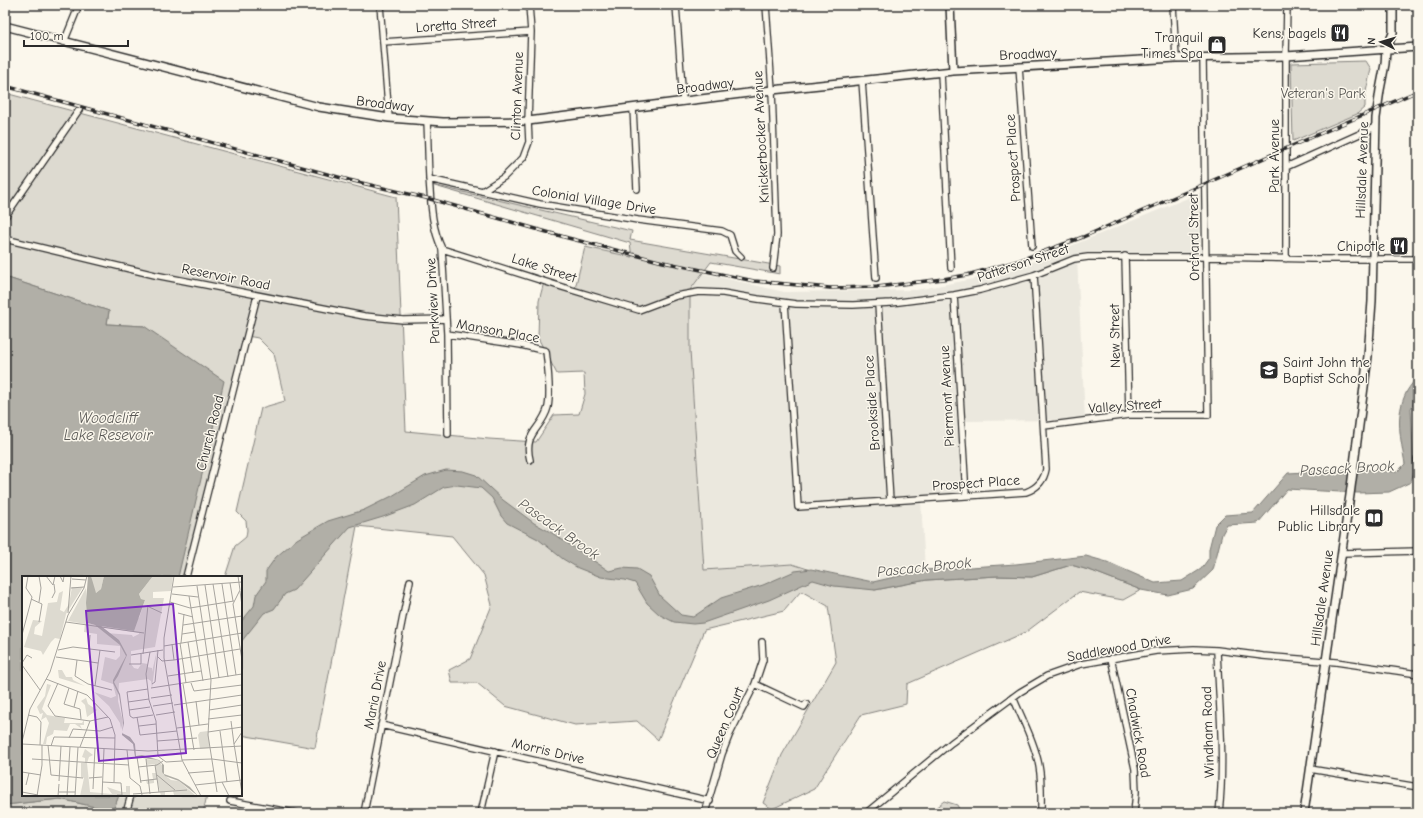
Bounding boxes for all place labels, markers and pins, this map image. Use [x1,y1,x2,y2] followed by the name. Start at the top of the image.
[1329,22,1351,44] restaurant icon: Kens, bagels
[1253,25,1326,42] place label: Kens, bagels
[1141,29,1203,62] place label: Tranquil Times Spa
[1206,34,1228,56] shop icon: Tranquil Times Spa
[1388,235,1410,257] restaurant icon: Chipotle
[1337,238,1385,255] place label: Chipotle
[1283,354,1370,387] place label: Saint John the Baptist School
[1258,359,1280,381] school or university icon: Saint John the Baptist School
[1278,502,1361,535] place label: Hillsdale Public Library
[1363,507,1385,529] library icon: Hillsdale Public Library

